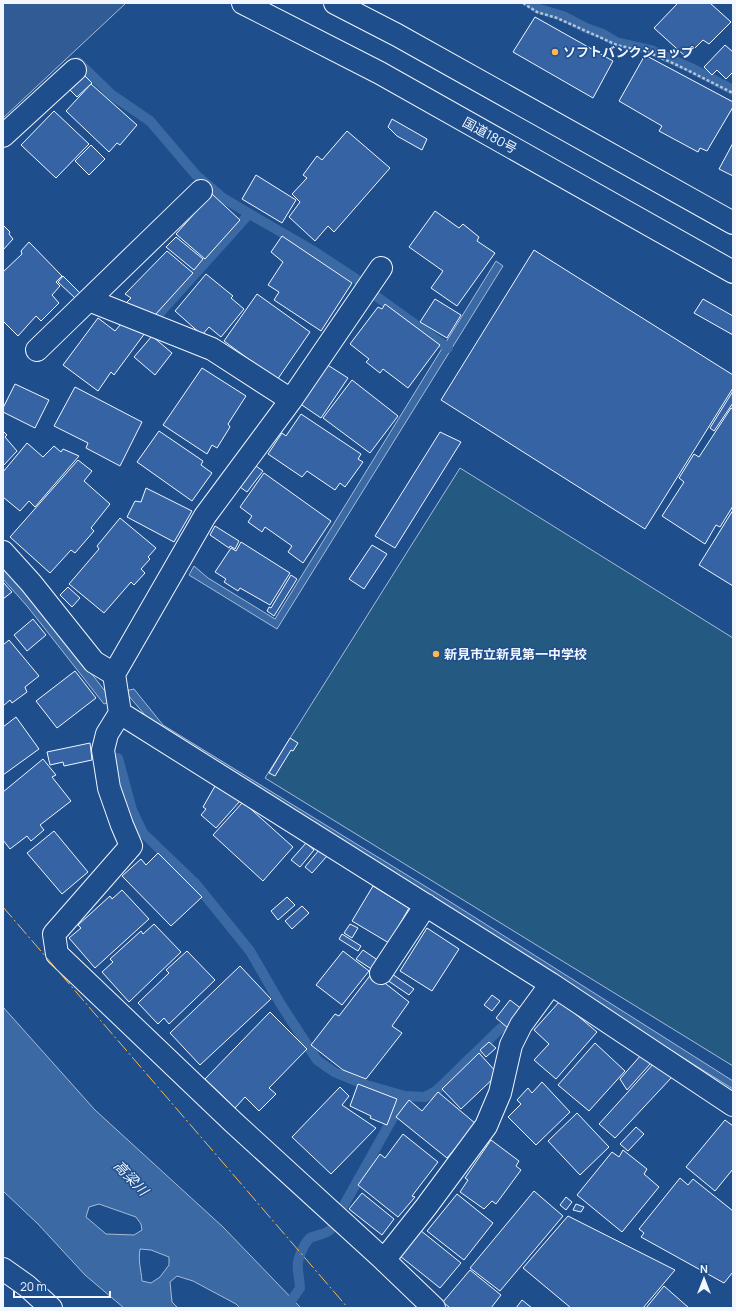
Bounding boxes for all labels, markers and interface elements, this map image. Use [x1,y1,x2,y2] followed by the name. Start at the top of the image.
[563,43,694,61] place label: ソフトバンクショップ
[550,47,560,57] marker: ソフトバンクショップ
[460,113,520,157] street label: 国道180号
[444,645,587,663] place label: 新見市立新見第一中学校
[431,649,441,659] marker: 新見市立新見第一中学校
[110,1156,154,1201] water label: 高梁川
[684,1259,724,1299] north arrow
[700,1261,708,1276] text: N
[14,1273,110,1299] scale bar
[20,1278,47,1295] text: 20 m

